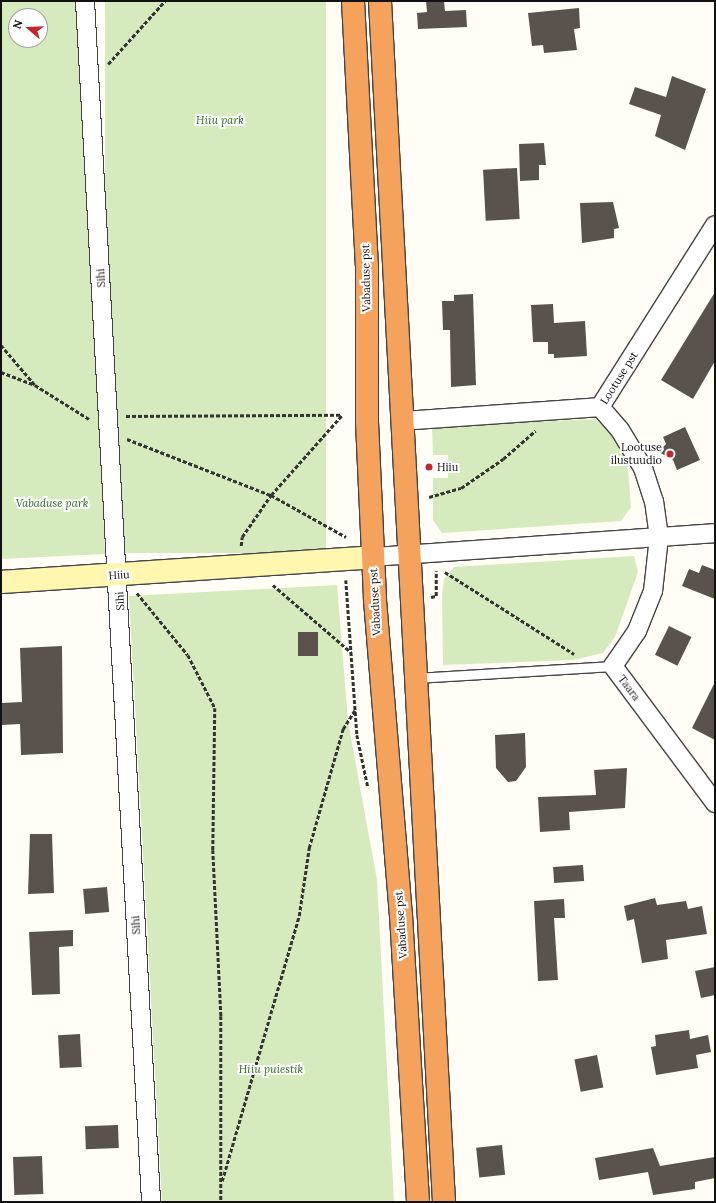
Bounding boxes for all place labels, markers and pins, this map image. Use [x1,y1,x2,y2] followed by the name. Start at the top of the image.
[611,441,662,467] place label: Lootuse ilustuudio
[665,449,675,459] marker: Lootuse ilustuudio
[437,460,458,474] place label: Hiiu
[424,462,434,472] marker: Hiiu

